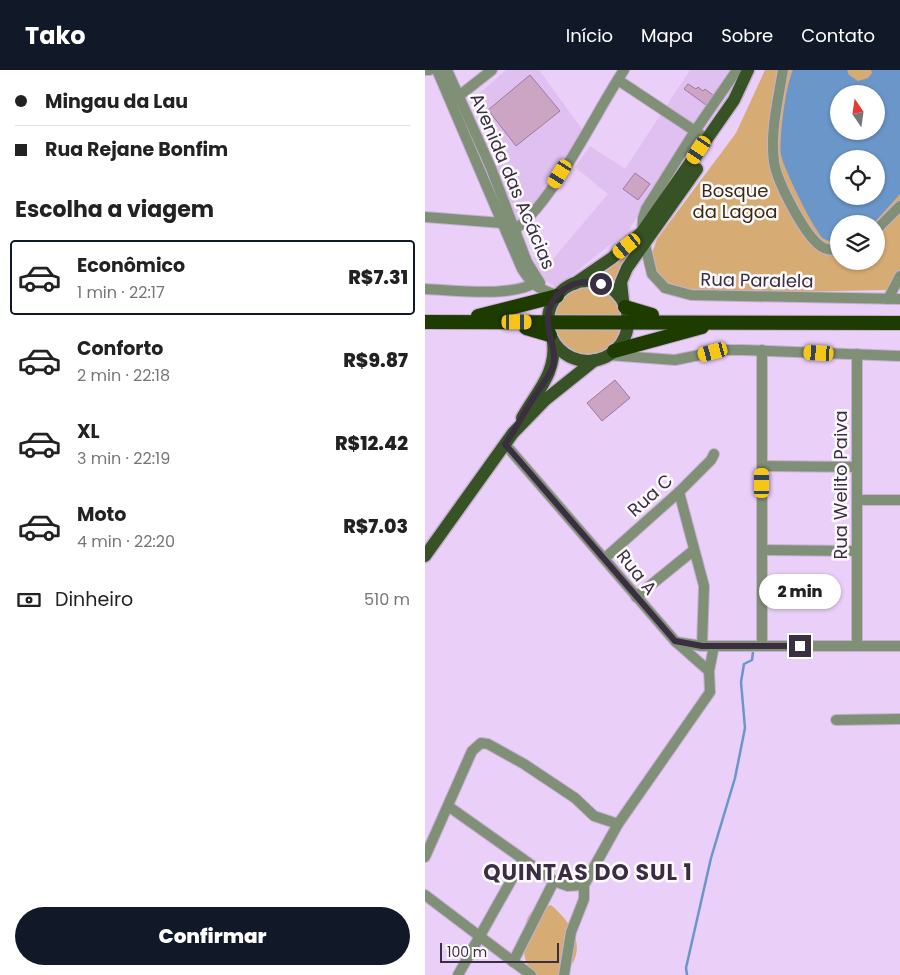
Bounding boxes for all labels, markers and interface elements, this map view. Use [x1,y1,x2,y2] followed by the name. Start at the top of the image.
[25,19,86,52] text: Tako
[566,23,613,48] text: Início
[641,23,693,48] text: Mapa
[721,23,773,48] text: Sobre
[801,23,875,48] text: Contato
[830,85,885,140] north arrow
[830,85,885,270] map controls
[45,88,188,115] text: Mingau da Lau
[465,89,561,273] street label: Avenida das Acácias
[684,133,713,167] car
[45,136,228,163] text: Rua Rejane Bonfim
[830,150,885,205] button: locate
[545,157,574,191] car
[693,178,777,224] park label: Bosque da Lagoa
[15,194,214,225] text: Escolha a viagem
[830,215,885,270] button: layers
[610,231,643,261] car
[77,252,185,279] text: Econômico
[17,255,62,300] icon: car
[348,264,408,291] text: R$7.31
[700,267,814,293] street label: Rua Paralela
[590,273,612,295] route start
[77,281,165,304] text: 1 min · 22:17
[502,315,532,330] car
[77,335,163,362] text: Conforto
[17,338,62,383] icon: car
[696,341,729,363] car
[803,345,834,361] car
[343,347,408,374] text: R$9.87
[77,364,170,387] text: 2 min · 22:18
[828,410,853,560] street label: Rua Welito Paiva
[77,418,100,445] text: XL
[17,421,62,466] icon: car
[335,430,408,457] text: R$12.42
[77,447,170,470] text: 3 min · 22:19
[622,468,678,522] street label: Rua C
[754,468,769,498] car
[77,501,126,528] text: Moto
[17,504,62,549] icon: car
[343,513,408,540] text: R$7.03
[77,530,175,553] text: 4 min · 22:20
[611,544,663,600] street label: Rua A
[759,574,841,608] callout: 2 min
[777,580,823,603] text: 2 min
[15,586,43,614] icon: cash
[55,586,133,613] text: Dinheiro
[364,588,410,611] text: 510 m
[789,635,811,657] route end
[483,857,693,888] district label: QUINTAS DO SUL 1
[15,907,410,965] button: Confirmar
[440,940,559,963] scale bar
[447,942,487,962] text: 100 m

